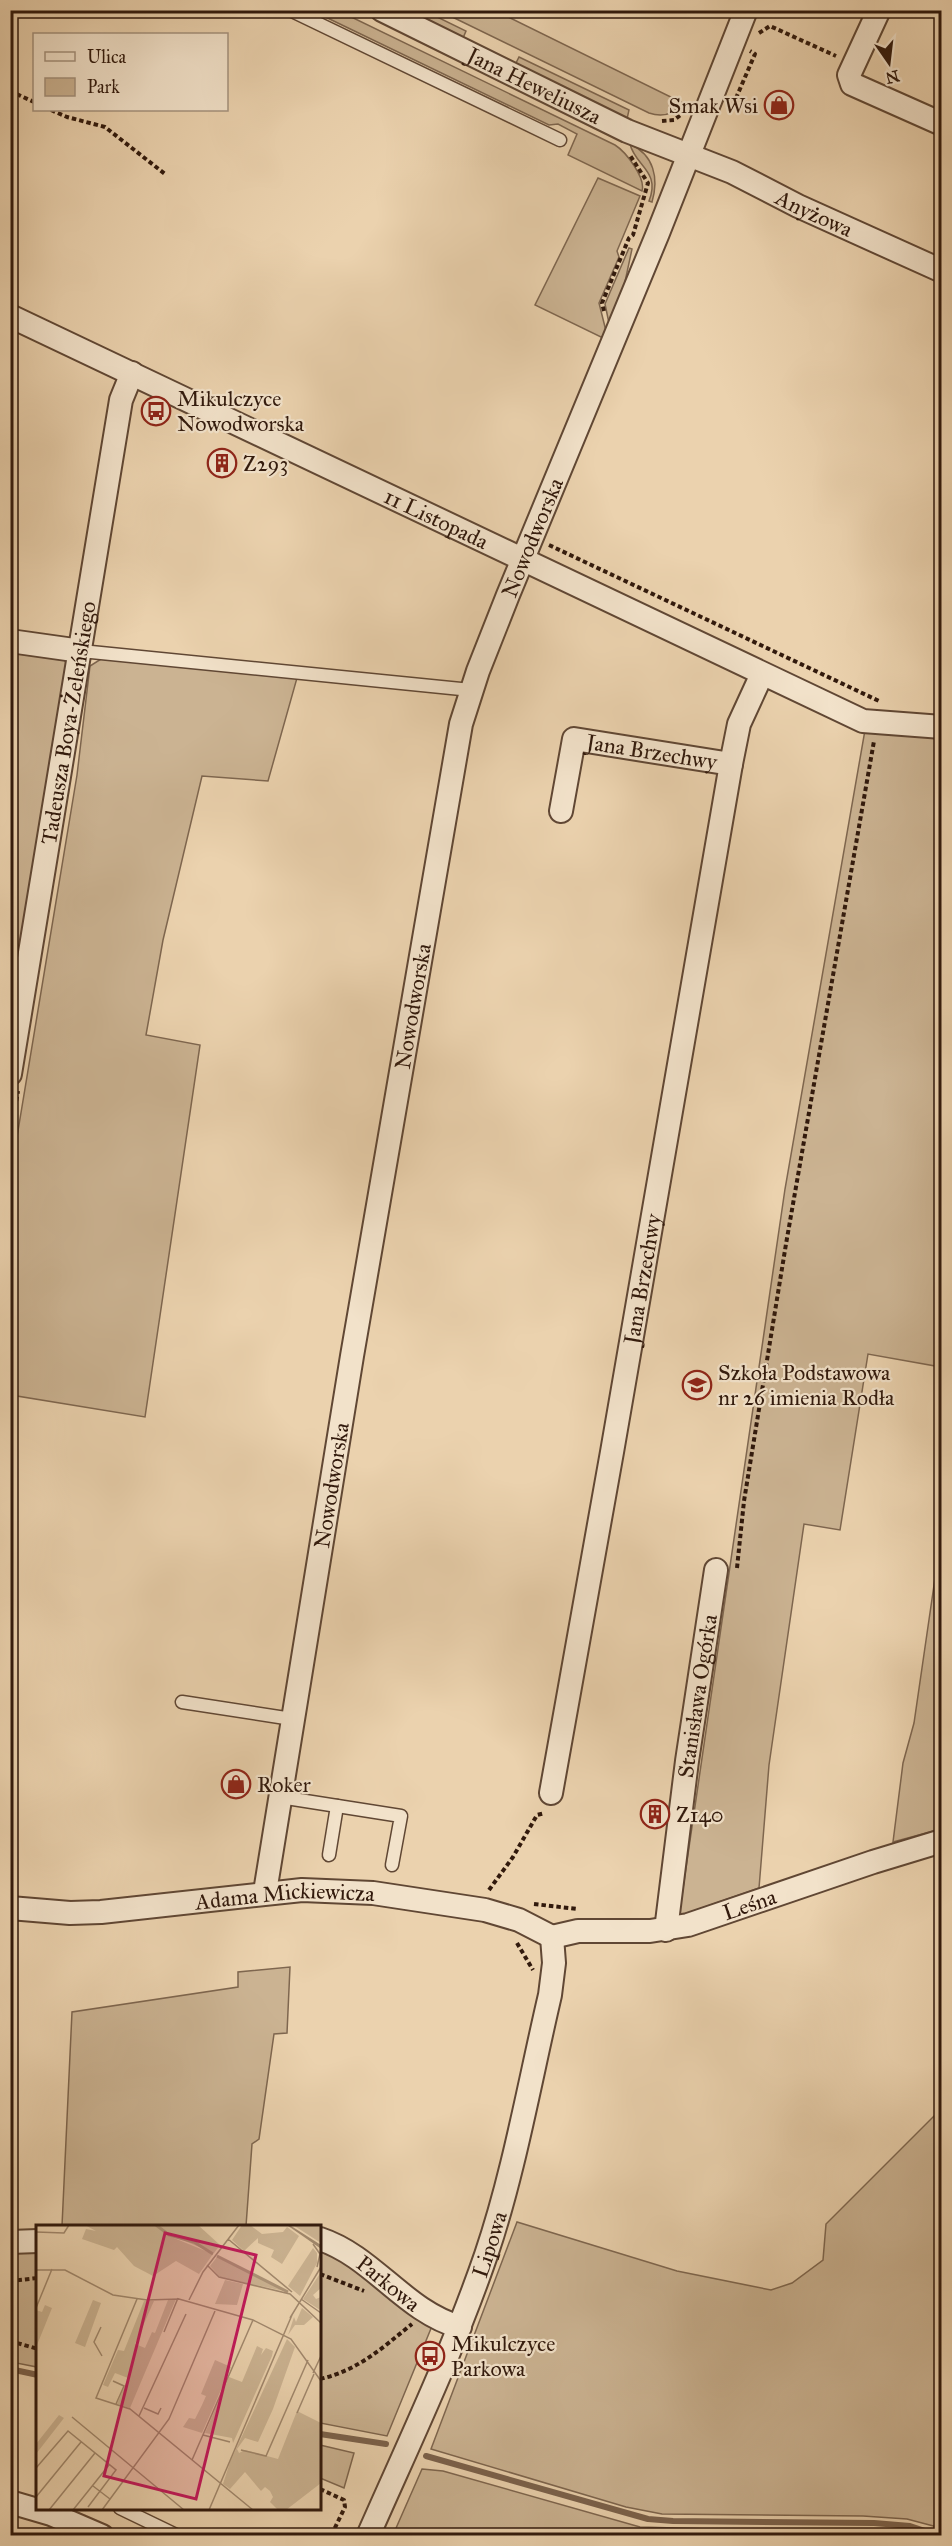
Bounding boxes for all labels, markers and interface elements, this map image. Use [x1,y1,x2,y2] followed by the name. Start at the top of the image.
[33,33,228,111] legend
[859,33,919,93] north arrow
[461,40,606,130] street label: Jana Heweliusza
[87,46,127,68] text: Ulica
[883,66,901,88] text: N
[87,76,120,98] text: Park
[763,89,795,121] shop icon: Smak Wsi
[669,92,758,119] place label: Smak Wsi
[770,183,857,243] street label: Anyżowa
[177,385,305,437] place label: Mikulczyce Nowodworska
[140,395,172,427] bus stop icon: Mikulczyce Nowodworska
[206,447,238,479] building icon: Z293
[243,450,288,477] place label: Z293
[495,473,569,602] street label: Nowodworska
[380,483,493,555] street label: 11 Listopada
[35,599,102,846] street label: Tadeusza Boya-Żeleńskiego
[583,728,720,776] street label: Jana Brzechwy
[389,941,437,1071] street label: Nowodworska
[618,1211,667,1348] street label: Jana Brzechwy
[718,1359,895,1411] place label: Szkoła Podstawowa nr 26 imienia Rodła
[681,1369,713,1401] school or university icon: Szkoła Podstawowa nr 26 imienia Rodła
[308,1420,355,1550] street label: Nowodworska
[672,1612,723,1779] street label: Stanisława Ogórka
[220,1768,252,1800] shop icon: Roker
[257,1771,312,1798] place label: Roker
[639,1798,671,1830] building icon: Z140
[676,1801,723,1828] place label: Z140
[193,1877,376,1916] street label: Adama Mickiewicza
[719,1883,780,1926] street label: Leśna
[466,2208,513,2281] street label: Lipowa
[36,2225,321,2510] inset map
[351,2250,426,2318] street label: Parkowa
[451,2330,556,2382] place label: Mikulczyce Parkowa
[414,2340,446,2372] bus stop icon: Mikulczyce Parkowa

